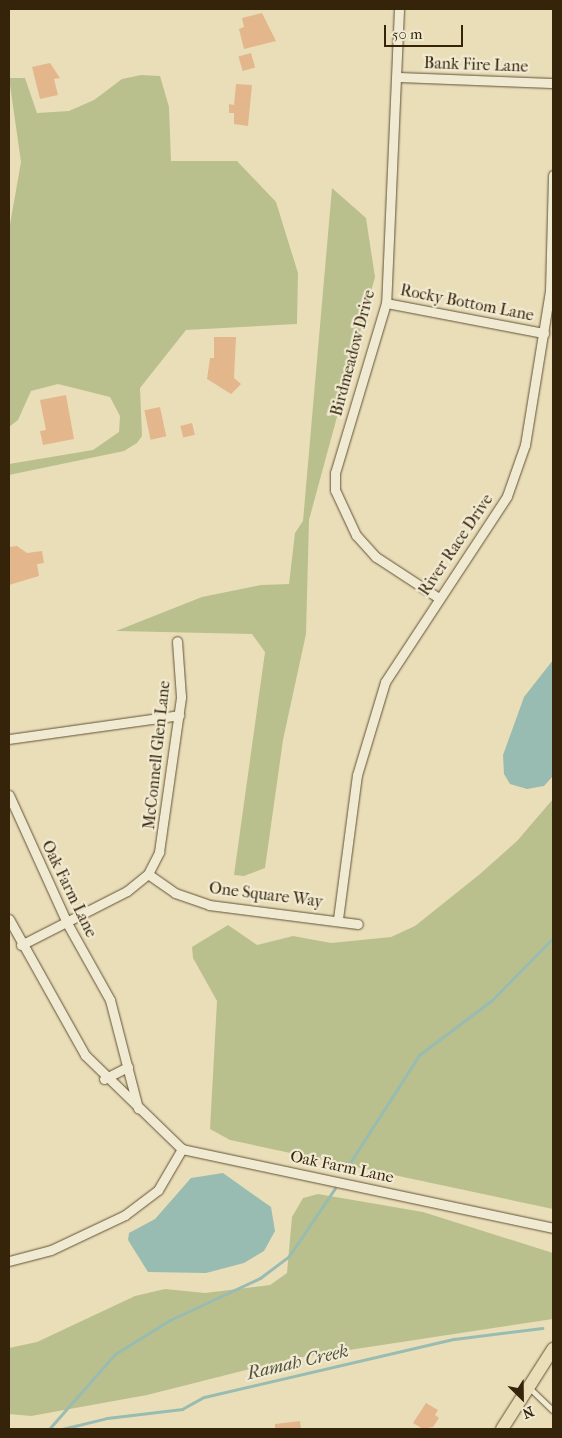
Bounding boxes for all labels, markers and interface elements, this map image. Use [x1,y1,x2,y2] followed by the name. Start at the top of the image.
[387,15,466,47] scale bar
[392,25,422,43] text: 50 m
[424,54,528,76] street label: Bank Fire Lane
[399,281,535,325] street label: Rocky Bottom Lane
[327,288,379,418] street label: Birdmeadow Drive
[415,490,497,600] street label: River Race Drive
[140,680,174,830] street label: McConnell Glen Lane
[37,837,101,941] street label: Oak Farm Lane
[208,878,324,912] street label: One Square Way
[288,1147,396,1187] street label: Oak Farm Lane
[245,1341,351,1385] water label: Ramah Creek
[497,1373,547,1423] north arrow
[520,1402,536,1422] text: N

